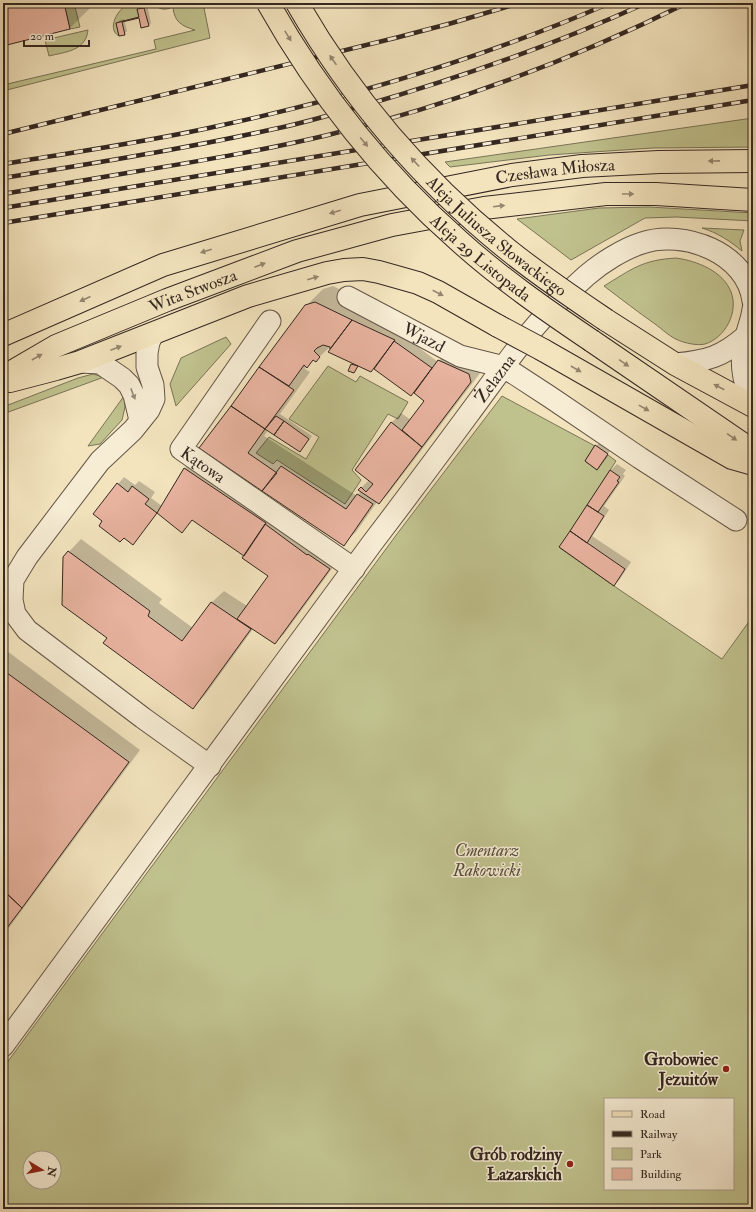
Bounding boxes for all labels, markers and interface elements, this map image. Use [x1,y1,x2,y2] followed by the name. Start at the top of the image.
[24,22,89,48] scale bar
[30,29,55,44] text: 20 m
[285,31,292,42] one-way arrow
[329,55,337,66] one-way arrow
[360,137,369,147] one-way arrow
[494,154,617,189] street label: Czesława Miłosza
[410,156,419,167] one-way arrow
[707,158,720,164] one-way arrow
[422,170,571,301] street label: Aleja Juliusza Słowackiego
[622,191,635,197] one-way arrow
[493,203,505,210] one-way arrow
[329,209,341,215] one-way arrow
[425,209,536,306] street label: Aleja 29 Listopada
[200,249,212,255] one-way arrow
[255,261,267,267] one-way arrow
[145,264,241,317] street label: Wita Stwosza
[306,274,319,280] one-way arrow
[432,290,444,296] one-way arrow
[80,296,91,302] one-way arrow
[398,317,449,357] street label: Wjazd
[110,344,122,350] one-way arrow
[468,349,520,407] street label: Żelazna
[31,354,43,361] one-way arrow
[619,359,629,367] one-way arrow
[570,366,582,373] one-way arrow
[713,384,724,391] one-way arrow
[130,389,136,401] one-way arrow
[638,404,650,411] one-way arrow
[727,433,738,441] one-way arrow
[177,442,231,488] street label: Kątowa
[452,840,521,881] park label: Cmentarz Rakowicki
[644,1049,719,1091] place label: Grobowiec Jezuitów
[721,1064,731,1074] marker: Grobowiec Jezuitów
[604,1098,734,1190] legend
[640,1107,665,1122] text: Road
[640,1127,678,1142] text: Railway
[470,1144,563,1185] place label: Grób rodziny Łazarskich
[640,1147,662,1162] text: Park
[22,1150,62,1190] north arrow
[565,1159,575,1169] marker: Grób rodziny Łazarskich
[44,1165,59,1179] text: N
[640,1167,683,1182] text: Building

